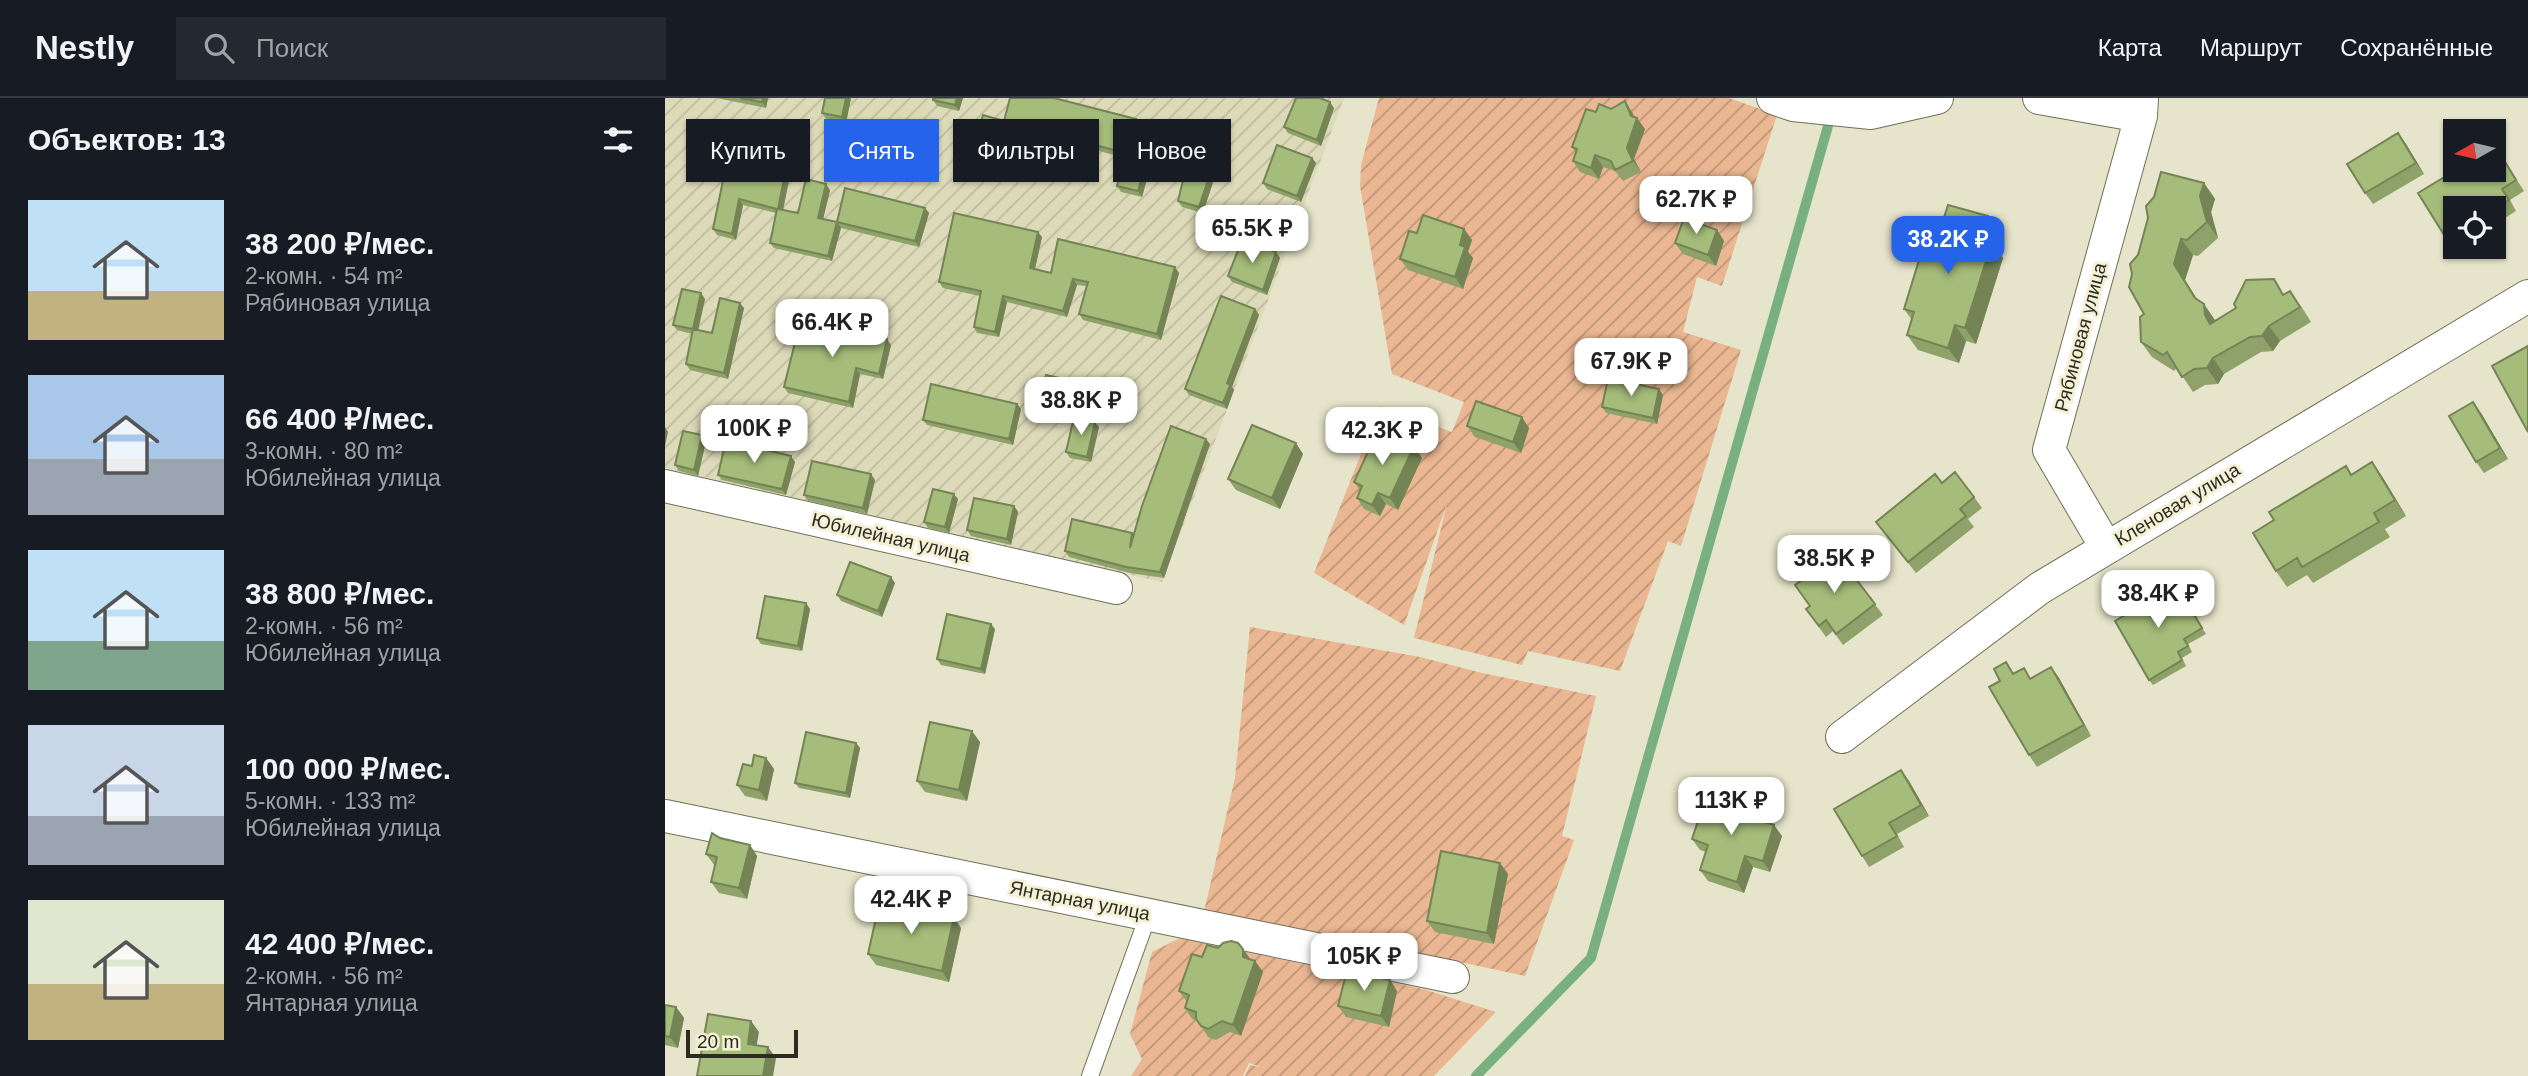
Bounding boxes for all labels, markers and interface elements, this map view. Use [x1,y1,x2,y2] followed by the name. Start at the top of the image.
[176,17,666,80] search box
[35,29,134,66] text: Nestly
[200,29,238,67] icon: search
[256,33,328,63] text: Поиск
[2098,34,2162,61] text: Карта
[2200,34,2302,61] text: Маршрут
[2340,34,2493,61] text: Сохранённые
[686,119,810,182] chip: Купить
[824,119,939,182] chip: Снять
[953,119,1099,182] chip: Фильтры
[1113,119,1231,182] chip: Новое
[2443,119,2506,182] north arrow
[2443,119,2506,259] map controls
[599,121,637,159] icon: filters
[28,123,226,156] text: Объектов: 13
[1631,176,1761,236] pin: 62.7K ₽
[1655,186,1737,212] text: 62.7K ₽
[2443,196,2506,259] button: locate
[1187,206,1317,265] pin: 65.5K ₽
[1211,215,1293,241] text: 65.5K ₽
[1883,216,2013,276] pin: 38.2K ₽
[1907,226,1989,252] text: 38.2K ₽
[245,227,434,260] text: 38 200 ₽/мес.
[84,228,168,312] icon: home
[2051,260,2111,414] street label: Рябиновая улица
[245,263,403,289] text: 2-комн. · 54 m²
[245,290,430,316] text: Рябиновая улица
[767,300,897,359] pin: 66.4K ₽
[791,309,873,335] text: 66.4K ₽
[1566,338,1696,398] pin: 67.9K ₽
[1590,348,1672,374] text: 67.9K ₽
[1016,378,1146,437] pin: 38.8K ₽
[1040,387,1122,413] text: 38.8K ₽
[245,402,434,435] text: 66 400 ₽/мес.
[84,403,168,487] icon: home
[697,406,811,465] pin: 100K ₽
[1317,408,1447,467] pin: 42.3K ₽
[717,415,791,441] text: 100K ₽
[1341,417,1423,443] text: 42.3K ₽
[245,438,403,464] text: 3-комн. · 80 m²
[2111,459,2244,550] street label: Кленовая улица
[245,465,441,491] text: Юбилейная улица
[810,509,972,566] street label: Юбилейная улица
[1769,536,1899,595] pin: 38.5K ₽
[1793,545,1875,571] text: 38.5K ₽
[2093,570,2223,630] pin: 38.4K ₽
[245,577,434,610] text: 38 800 ₽/мес.
[84,578,168,662] icon: home
[2117,580,2199,606] text: 38.4K ₽
[245,613,403,639] text: 2-комн. · 56 m²
[245,640,441,666] text: Юбилейная улица
[245,752,451,785] text: 100 000 ₽/мес.
[84,753,168,837] icon: home
[1674,778,1788,837] pin: 113K ₽
[1694,787,1768,813] text: 113K ₽
[245,788,416,814] text: 5-комн. · 133 m²
[245,815,441,841] text: Юбилейная улица
[846,876,976,936] pin: 42.4K ₽
[1008,877,1152,924] street label: Янтарная улица
[870,886,952,912] text: 42.4K ₽
[245,927,434,960] text: 42 400 ₽/мес.
[84,928,168,1012] icon: home
[1307,934,1421,993] pin: 105K ₽
[1327,943,1401,969] text: 105K ₽
[245,963,403,989] text: 2-комн. · 56 m²
[245,990,418,1016] text: Янтарная улица
[686,1027,798,1059] scale bar
[697,1031,739,1052] text: 20 m

